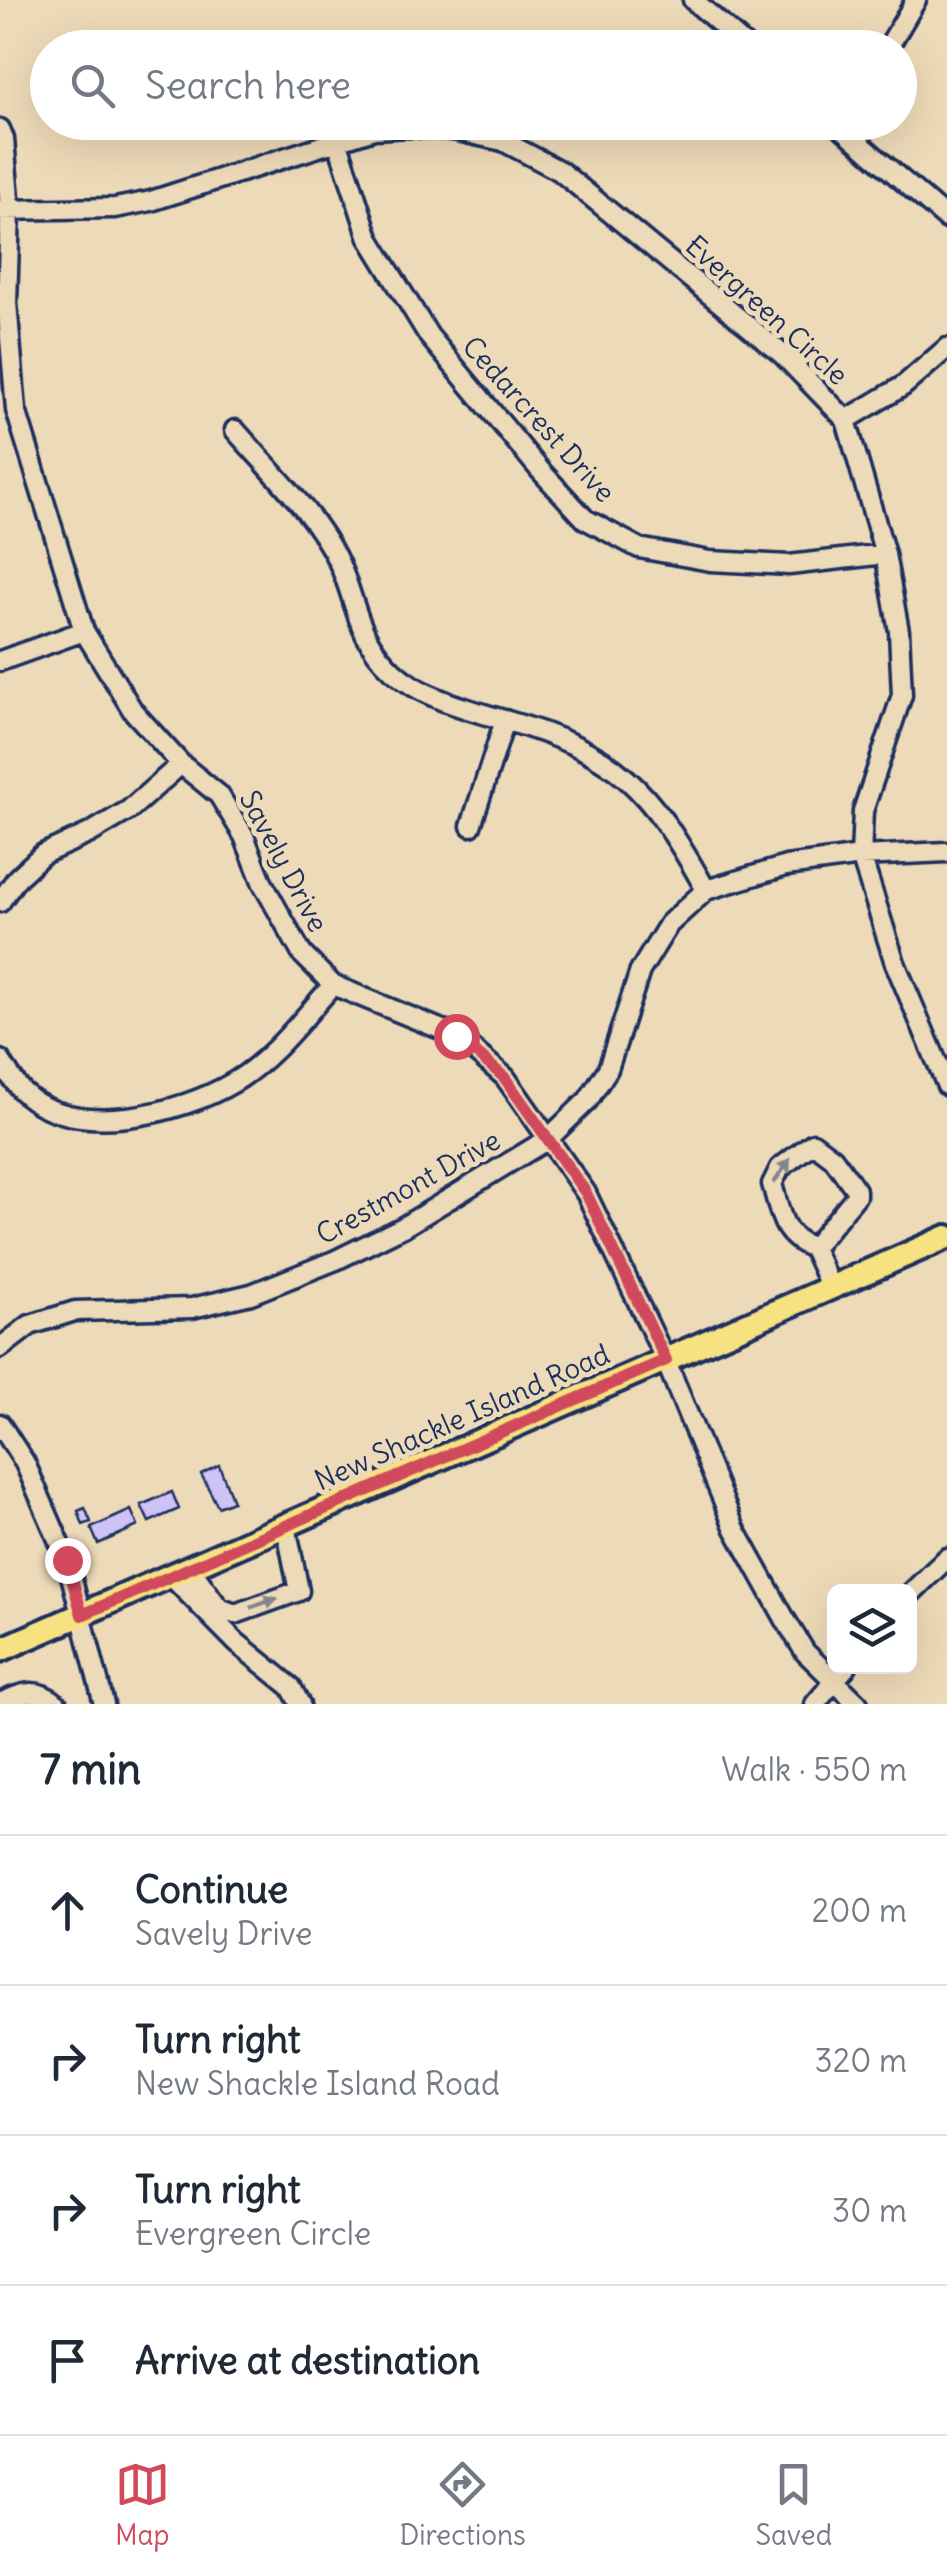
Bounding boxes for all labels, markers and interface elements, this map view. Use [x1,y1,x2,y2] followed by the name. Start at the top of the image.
[30,30,917,140] search box
[65,58,120,113] icon: search
[145,62,351,109] text: Search here
[678,227,856,393] street label: Evergreen Circle
[455,328,623,510] street label: Cedarcrest Drive
[232,784,336,938] street label: Savely Drive
[434,1014,480,1060] route start
[310,1122,506,1252] street label: Crestmont Drive
[772,1157,791,1185] one-way arrow
[309,1336,615,1498] street label: New Shackle Island Road
[45,1538,91,1584] route end
[827,1584,917,1674] map controls
[827,1584,917,1674] button: layers
[250,1595,280,1610] one-way arrow
[40,1743,141,1795] text: 7 min
[721,1749,907,1790] text: Walk · 550 m
[135,1866,288,1913] text: Continue
[40,1883,95,1938] icon: ahead
[812,1890,907,1931] text: 200 m
[135,1913,312,1954] text: Savely Drive
[135,2016,301,2063] text: Turn right
[40,2033,95,2088] icon: right
[815,2040,907,2081] text: 320 m
[135,2063,500,2104] text: New Shackle Island Road
[135,2166,301,2213] text: Turn right
[40,2183,95,2238] icon: right
[832,2190,907,2231] text: 30 m
[135,2213,371,2254] text: Evergreen Circle
[40,2333,95,2388] icon: arrive
[135,2337,480,2384] text: Arrive at destination
[115,2457,170,2553] tab: Map
[399,2457,526,2553] tab: Directions
[755,2457,832,2553] tab: Saved

